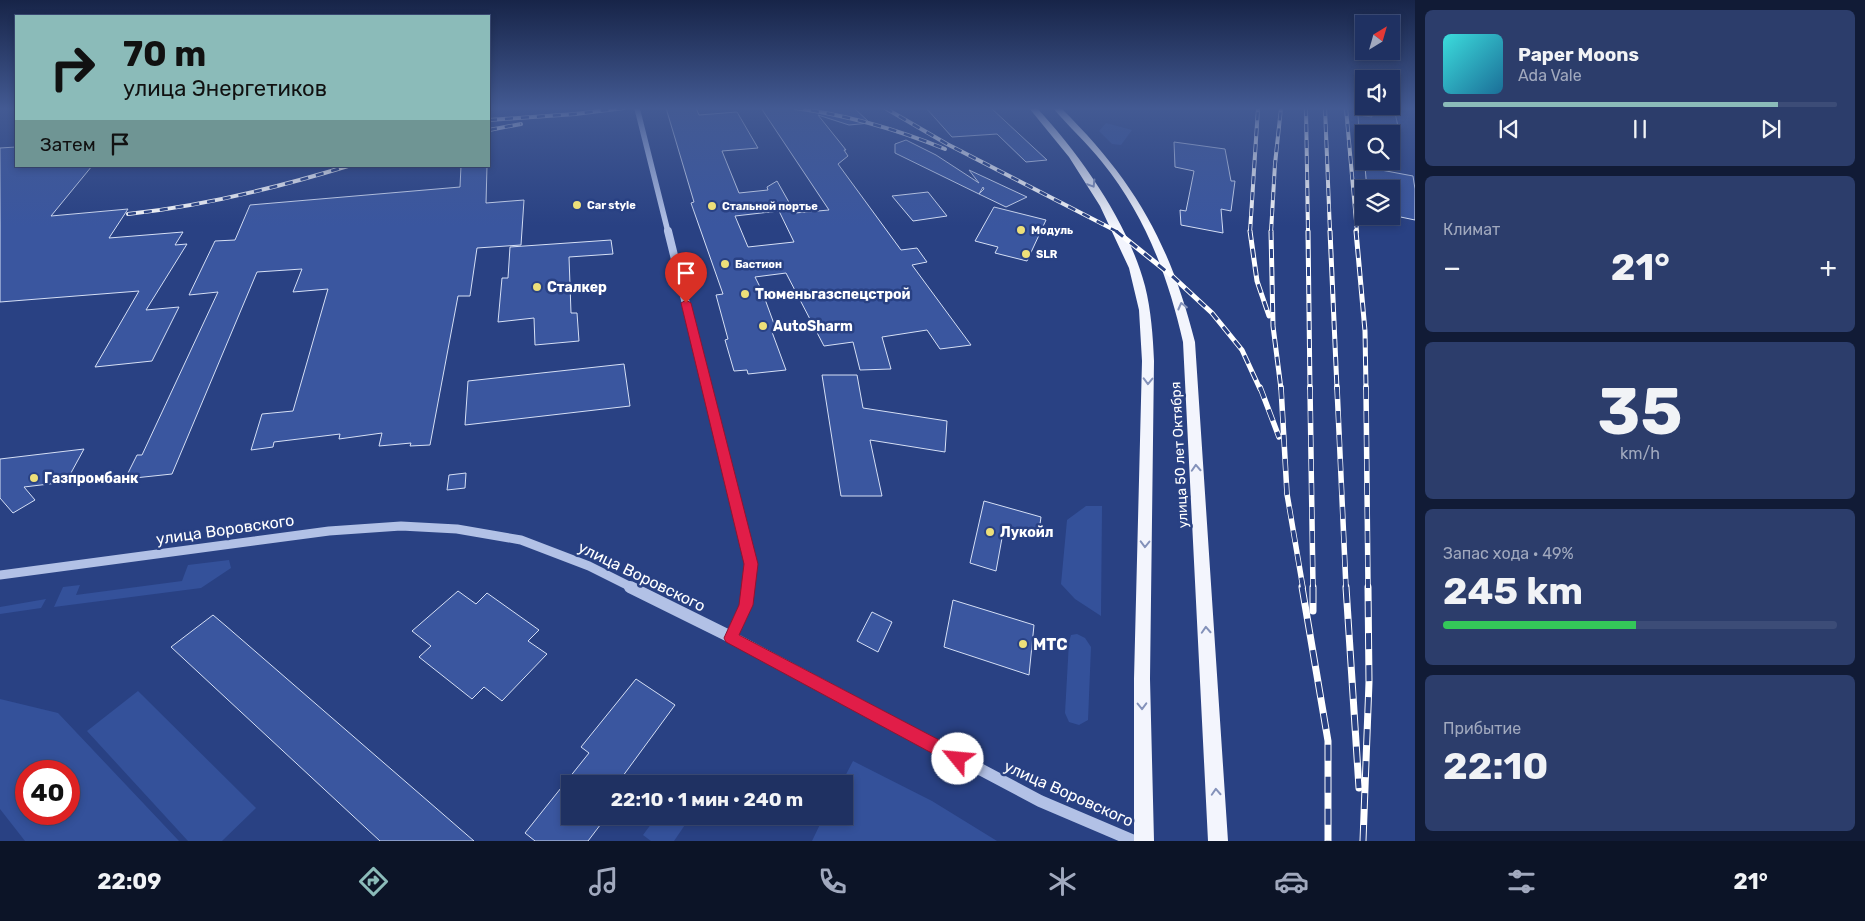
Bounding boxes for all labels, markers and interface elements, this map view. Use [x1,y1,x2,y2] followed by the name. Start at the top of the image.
[1355,15,1400,60] north arrow
[1355,15,1400,225] map controls
[123,33,206,75] text: 70 m
[40,35,105,100] icon: right
[1518,43,1639,66] text: Paper Moons
[1518,66,1582,85] text: Ada Vale
[1355,70,1400,115] button: sound
[123,75,327,102] text: улица Энергетиков
[1495,115,1523,143] icon: previous
[1626,115,1654,143] icon: pause
[1757,115,1785,143] icon: next
[1355,125,1400,170] button: search
[106,130,134,158] icon: arrive
[40,133,96,156] text: Затем
[1086,179,1096,188] one-way arrow
[1355,180,1400,225] button: layers
[571,199,583,211] marker: Car style
[587,199,636,212] place label: Car style
[706,200,718,212] marker: Стальной портье
[722,200,818,213] place label: Стальной портье
[1443,220,1500,239] text: Климат
[1015,224,1027,236] marker: Модуль
[1031,224,1073,237] place label: Модуль
[1611,244,1670,290] text: 21°
[1020,248,1032,260] marker: SLR
[1036,248,1058,261] place label: SLR
[1443,251,1461,284] text: −
[1820,251,1837,284] text: +
[665,252,707,303] pin
[719,258,731,270] marker: Бастион
[735,258,782,271] place label: Бастион
[672,259,700,287] icon: arrive
[547,279,607,296] place label: Сталкер
[531,281,543,293] marker: Сталкер
[755,286,911,303] place label: Тюменьгазспецстрой
[739,288,751,300] marker: Тюменьгазспецстрой
[1177,303,1187,311] one-way arrow
[773,318,853,335] place label: AutoSharm
[757,320,769,332] marker: AutoSharm
[1598,373,1682,450] text: 35
[1143,378,1153,386] one-way arrow
[1167,381,1192,529] street label: улица 50 лет Октября
[1620,444,1660,463] text: km/h
[1191,464,1202,472] one-way arrow
[44,470,139,487] place label: Газпромбанк
[28,472,40,484] marker: Газпромбанк
[155,510,296,549] street label: улица Воровского
[1000,524,1053,541] place label: Лукойл
[984,526,996,538] marker: Лукойл
[575,537,709,616] street label: улица Воровского
[1140,540,1150,548] one-way arrow
[1443,544,1574,563] text: Запас хода · 49%
[1443,568,1583,614] text: 245 km
[1201,626,1212,634] one-way arrow
[1033,635,1068,654] place label: МТС
[1017,638,1029,650] marker: МТС
[1137,702,1147,710] one-way arrow
[1443,719,1521,738] text: Прибытие
[931,732,983,784] position arrow
[1443,743,1548,789] text: 22:10
[1001,756,1136,831] street label: улица Воровского
[15,760,80,825] speed limit sign: 40
[611,788,803,811] text: 22:10 · 1 мин · 240 m
[1210,788,1221,796] one-way arrow
[356,864,391,899] icon: directions
[586,864,621,899] icon: music
[815,864,850,899] icon: phone
[1045,864,1080,899] icon: climate
[1274,864,1309,899] icon: car
[1504,864,1539,899] icon: filters
[97,868,161,895] text: 22:09
[1733,868,1768,895] text: 21°

